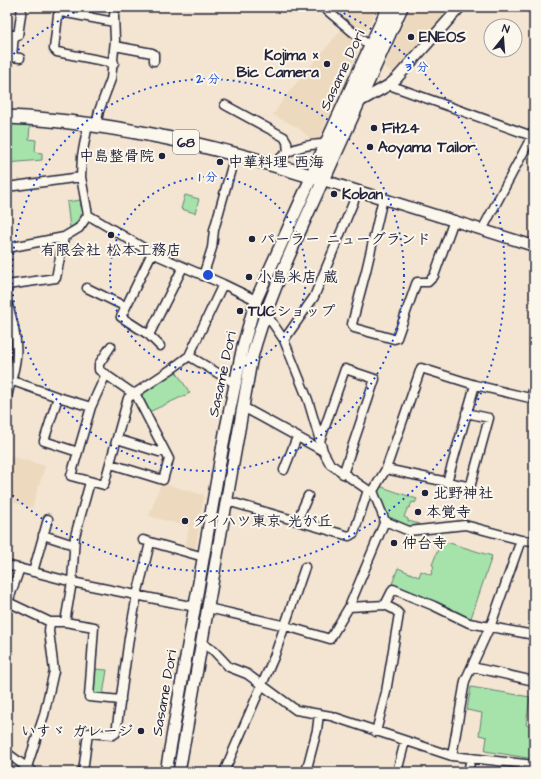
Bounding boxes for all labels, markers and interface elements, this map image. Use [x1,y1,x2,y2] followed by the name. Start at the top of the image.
[483,18,523,58] north arrow
[500,21,511,37] text: N
[315,26,371,114] street label: Sasame Dori
[419,27,466,48] place label: ENEOS
[406,32,416,42] marker: ENEOS
[237,45,319,83] place label: Kojima × Bic Camera
[322,59,332,69] marker: Kojima × Bic Camera
[405,59,428,76] text: 3 分
[195,71,220,88] text: 2 分
[382,118,420,139] place label: Fit24
[369,123,379,133] marker: Fit24
[173,130,199,154] road number: 68
[378,137,476,159] place label: Aoyama Tailor
[365,142,375,152] marker: Aoyama Tailor
[79,146,154,167] place label: 中島整骨院
[157,151,167,161] marker: 中島整骨院
[228,152,324,173] place label: 中華料理 西海
[215,157,225,167] marker: 中華料理 西海
[199,169,217,186] text: 1 分
[342,184,384,205] place label: Koban
[329,189,339,199] marker: Koban
[260,229,431,250] place label: パーラー ニューグランド
[106,230,116,240] marker: 有限会社 松本工務店
[247,234,257,244] marker: パーラー ニューグランド
[40,240,182,261] place label: 有限会社 松本工務店
[257,267,338,288] place label: 小島米店 蔵
[201,268,215,282] centre of rings
[244,272,254,282] marker: 小島米店 蔵
[247,301,335,322] place label: TUCショップ
[235,306,245,316] marker: TUCショップ
[203,329,242,419] street label: Sasame Dori
[433,483,493,504] place label: 北野神社
[420,488,430,498] marker: 北野神社
[426,502,471,523] place label: 本覚寺
[413,507,423,517] marker: 本覚寺
[193,511,333,532] place label: ダイハツ東京 光が丘
[180,516,190,526] marker: ダイハツ東京 光が丘
[402,533,447,554] place label: 仲台寺
[389,538,399,548] marker: 仲台寺
[147,648,183,738] street label: Sasame Dori
[21,721,133,742] place label: いすゞ ガレージ
[136,726,146,736] marker: いすゞ ガレージ

